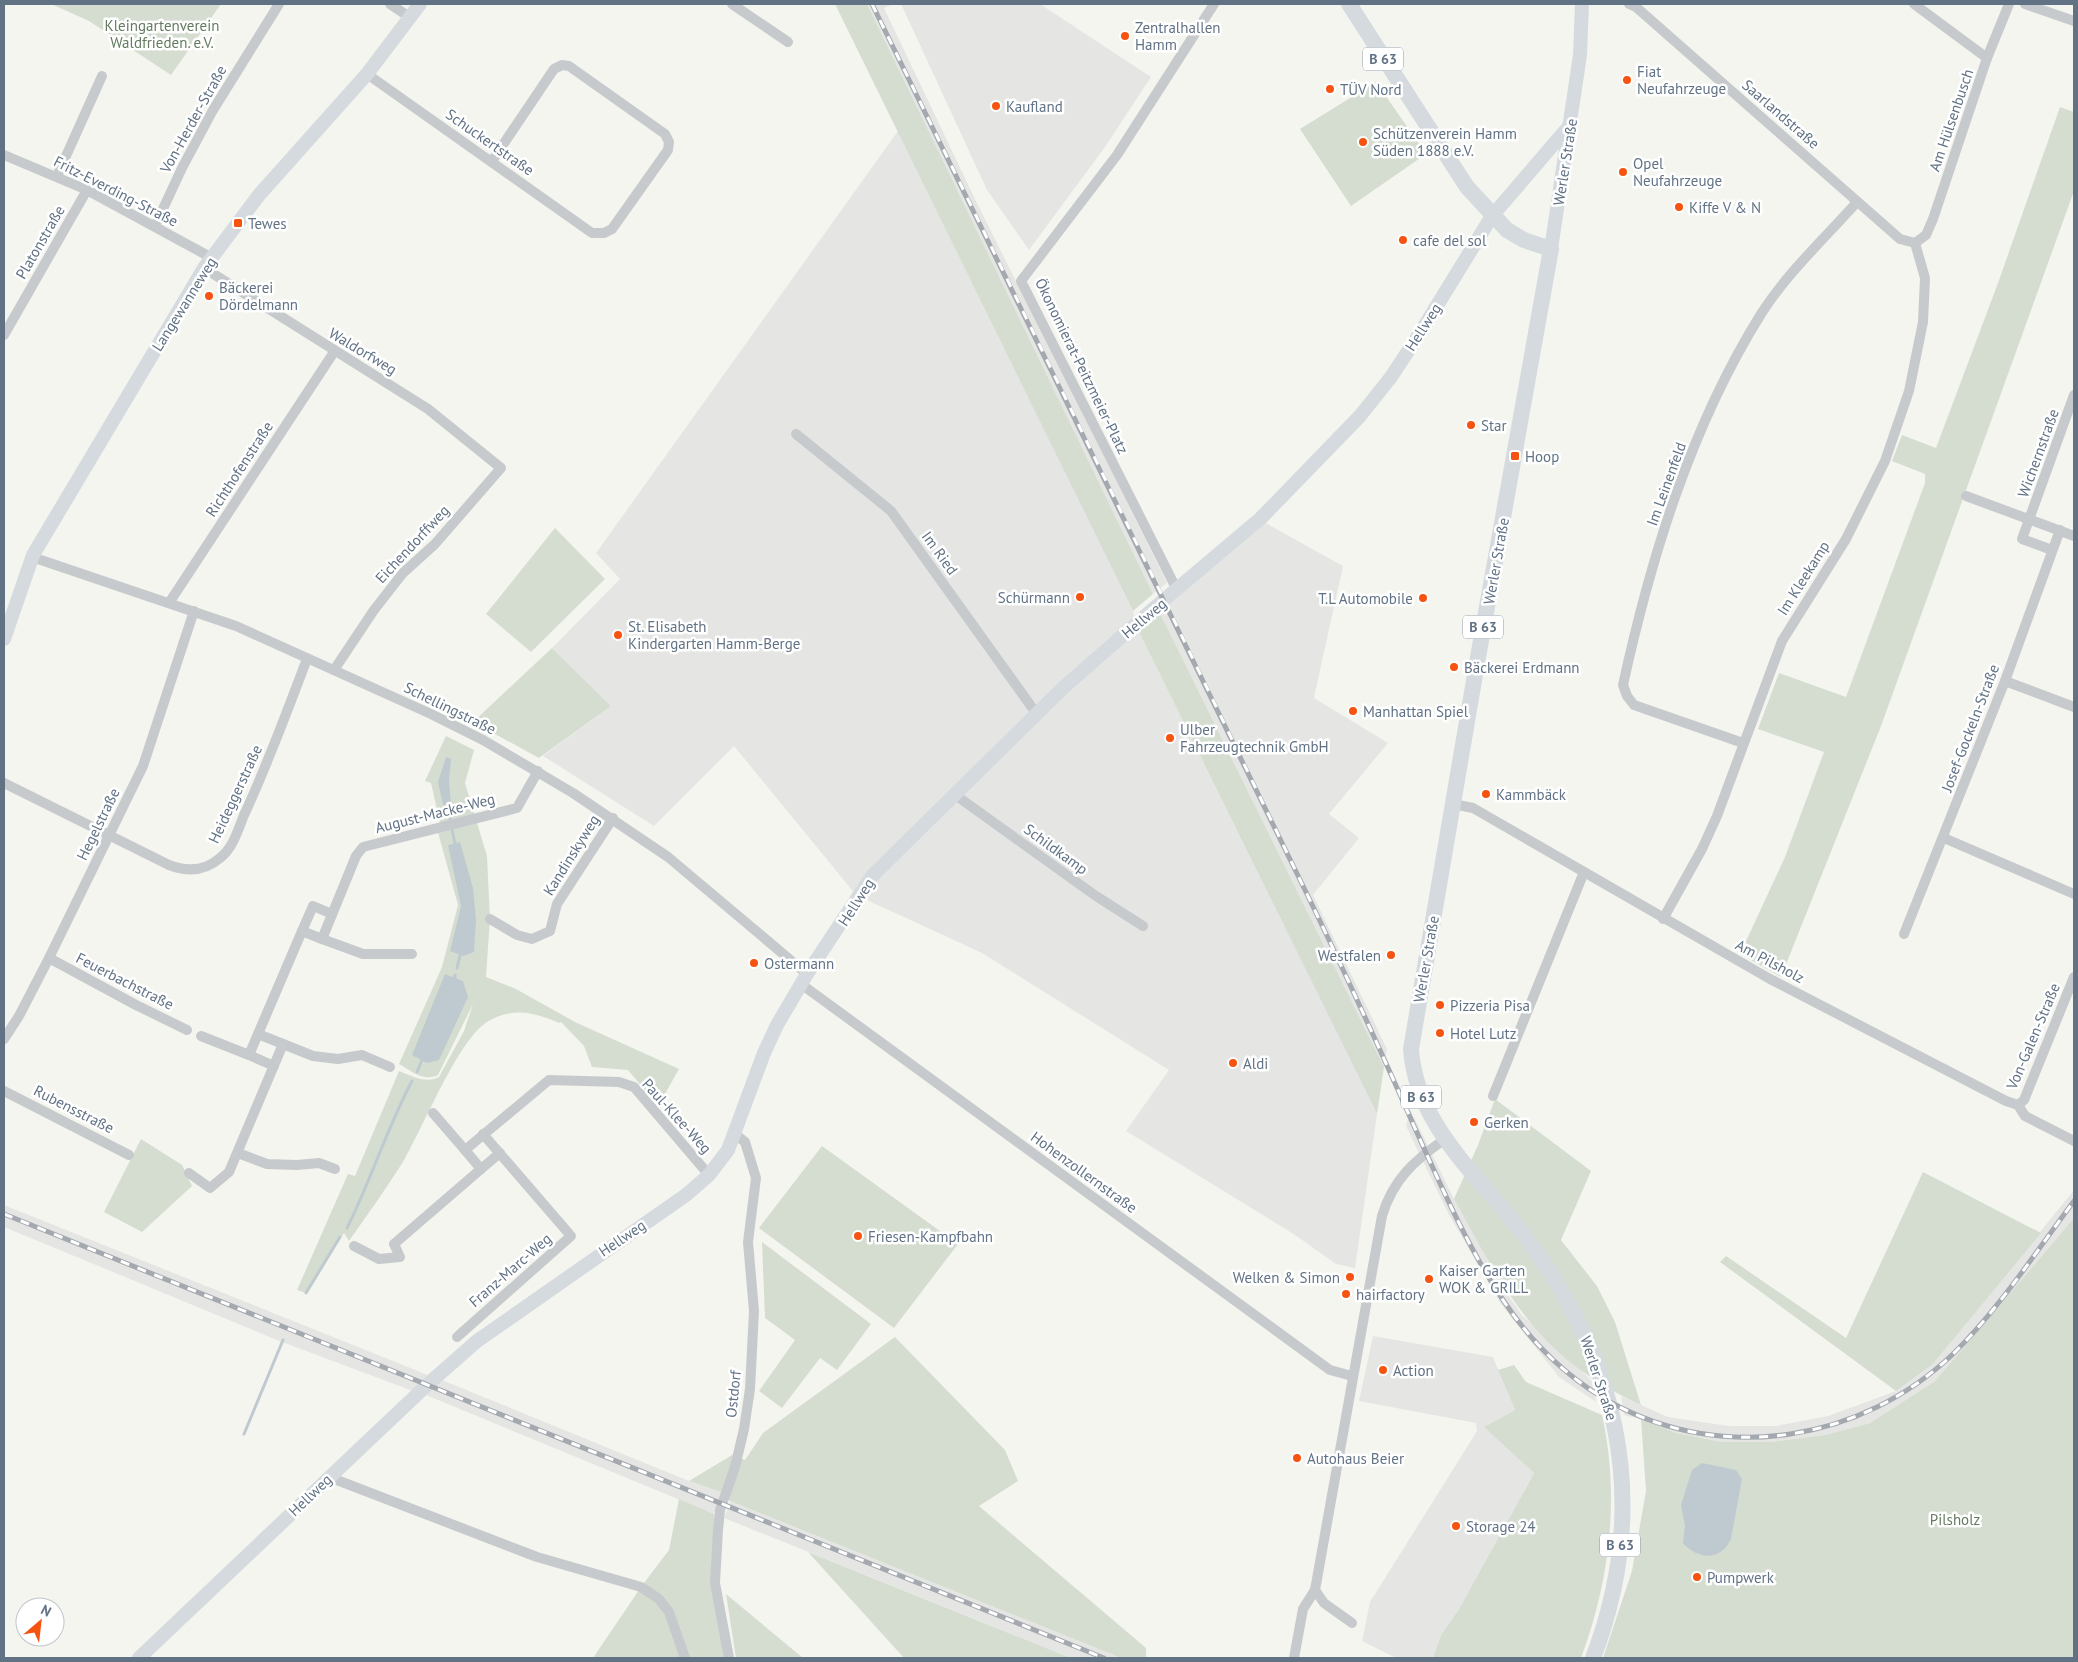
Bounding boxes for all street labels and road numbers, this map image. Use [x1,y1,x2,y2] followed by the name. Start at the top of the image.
[1363,48,1403,70] road number: B 63
[155,62,230,177] street label: Von-Herder-Straße
[1925,66,1977,174] street label: Am Hülsenbusch
[1738,75,1824,153] street label: Saarlandstraße
[442,105,538,179] street label: Schuckertstraße
[1549,117,1581,207] street label: Werler Straße
[51,151,181,231] street label: Fritz-Everding-Straße
[11,202,69,282] street label: Platonstraße
[148,253,220,355] street label: Langewanneweg
[1031,275,1133,457] street label: Ökonomierat-Peitzmeier-Platz
[1401,300,1445,354] street label: Hellweg
[326,323,400,379] street label: Waldorfweg
[2013,406,2063,500] street label: Wichernstraße
[201,418,277,520] street label: Richthofenstraße
[1642,440,1690,528] street label: Im Leinenfeld
[371,501,453,587] street label: Eichendorffweg
[1479,516,1513,606] street label: Werler Straße
[918,528,962,578] street label: Im Ried
[1773,537,1833,619] street label: Im Kleekamp
[1118,594,1170,642] street label: Hellweg
[1463,616,1503,638] road number: B 63
[1937,661,2003,795] street label: Josef-Gockeln-Straße
[401,678,499,738] street label: Schellingstraße
[204,742,266,846] street label: Heideggerstraße
[72,785,124,863] street label: Hegelstraße
[373,789,497,837] street label: August-Macke-Weg
[539,811,603,899] street label: Kandinskyweg
[1020,819,1092,879] street label: Schildkamp
[834,875,878,929] street label: Hellweg
[1409,914,1443,1004] street label: Werler Straße
[1732,935,1808,987] street label: Am Pilsholz
[73,948,177,1014] street label: Feuerbachstraße
[2002,980,2064,1093] street label: Von-Galen-Straße
[638,1075,716,1157] street label: Paul-Klee-Weg
[31,1081,117,1137] street label: Rubensstraße
[1401,1086,1441,1108] road number: B 63
[1027,1127,1141,1217] street label: Hohenzollernstraße
[595,1215,649,1261] street label: Hellweg
[465,1229,555,1311] street label: Franz-Marc-Weg
[1576,1333,1622,1423] street label: Werler Straße
[721,1368,745,1419] street label: Ostdorf
[284,1470,336,1520] street label: Hellweg
[1600,1534,1640,1556] road number: B 63

